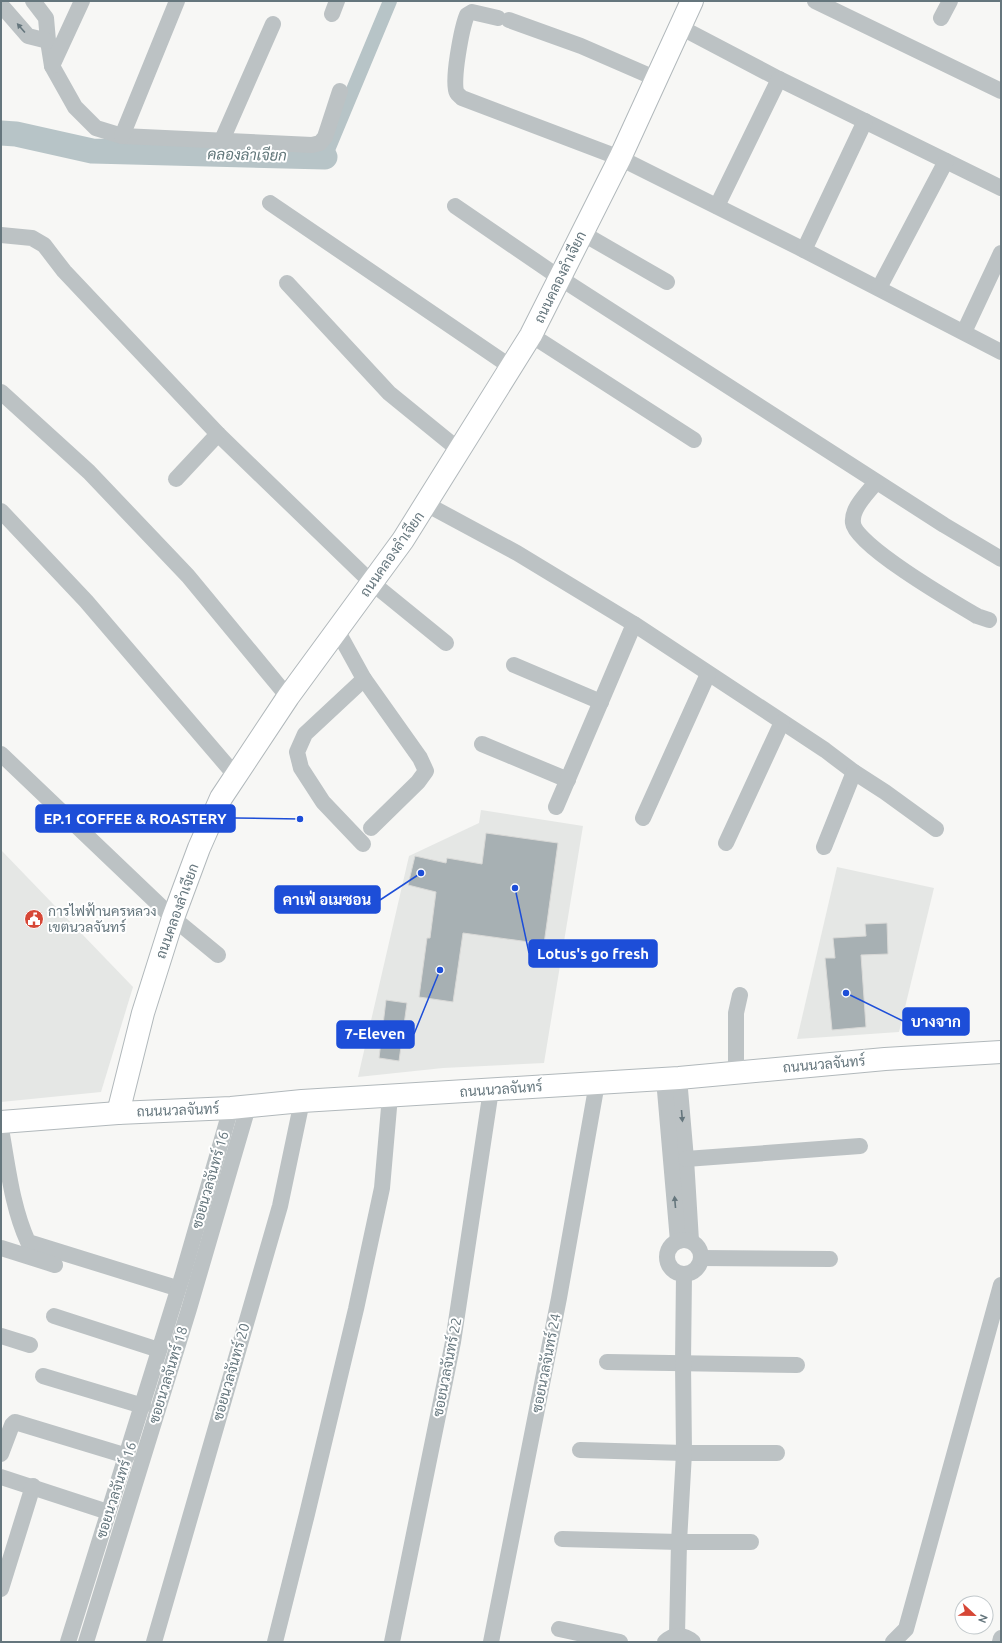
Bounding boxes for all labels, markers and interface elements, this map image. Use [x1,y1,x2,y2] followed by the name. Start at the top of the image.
[17,23,26,33] one-way arrow
[207,144,287,164] water label: คลองลำเจียก
[530,228,589,326] street label: ถนนคลองลำเจียก
[356,508,427,600] street label: ถนนคลองลำเจียก
[36,805,235,832] callout: EP.1 COFFEE & ROASTERY
[43,810,227,827] text: EP.1 COFFEE & ROASTERY
[151,861,202,961] street label: ถนนคลองลำเจียก
[275,886,380,913] callout: คาเฟ่ อเมซอน
[283,890,372,908] text: คาเฟ่ อเมซอน
[48,902,157,935] place label: การไฟฟ้านครหลวง เขตนวลจันทร์
[23,908,45,930] public building icon: การไฟฟ้านครหลวง เขตนวลจันทร์
[529,940,657,967] callout: Lotus's go fresh
[537,945,649,962] text: Lotus's go fresh
[903,1008,969,1035] callout: บางจาก
[911,1013,961,1030] text: บางจาก
[337,1021,414,1048] callout: 7-Eleven
[345,1025,405,1042] text: 7-Eleven
[782,1051,866,1076] street label: ถนนนวลจันทร์
[459,1077,543,1100] street label: ถนนนวลจันทร์
[136,1100,220,1119] street label: ถนนนวลจันทร์
[679,1110,685,1122] one-way arrow
[187,1129,232,1231] street label: ซอยนวลจันทร์ 16
[671,1196,678,1208] one-way arrow
[528,1312,563,1414] street label: ซอยนวลจันทร์ 24
[429,1316,464,1418] street label: ซอยนวลจันทร์ 22
[208,1321,253,1423] street label: ซอยนวลจันทร์ 20
[145,1324,190,1426] street label: ซอยนวลจันทร์ 18
[92,1439,139,1540] street label: ซอยนวลจันทร์ 16
[954,1595,994,1635] north arrow
[976,1613,990,1625] text: N

